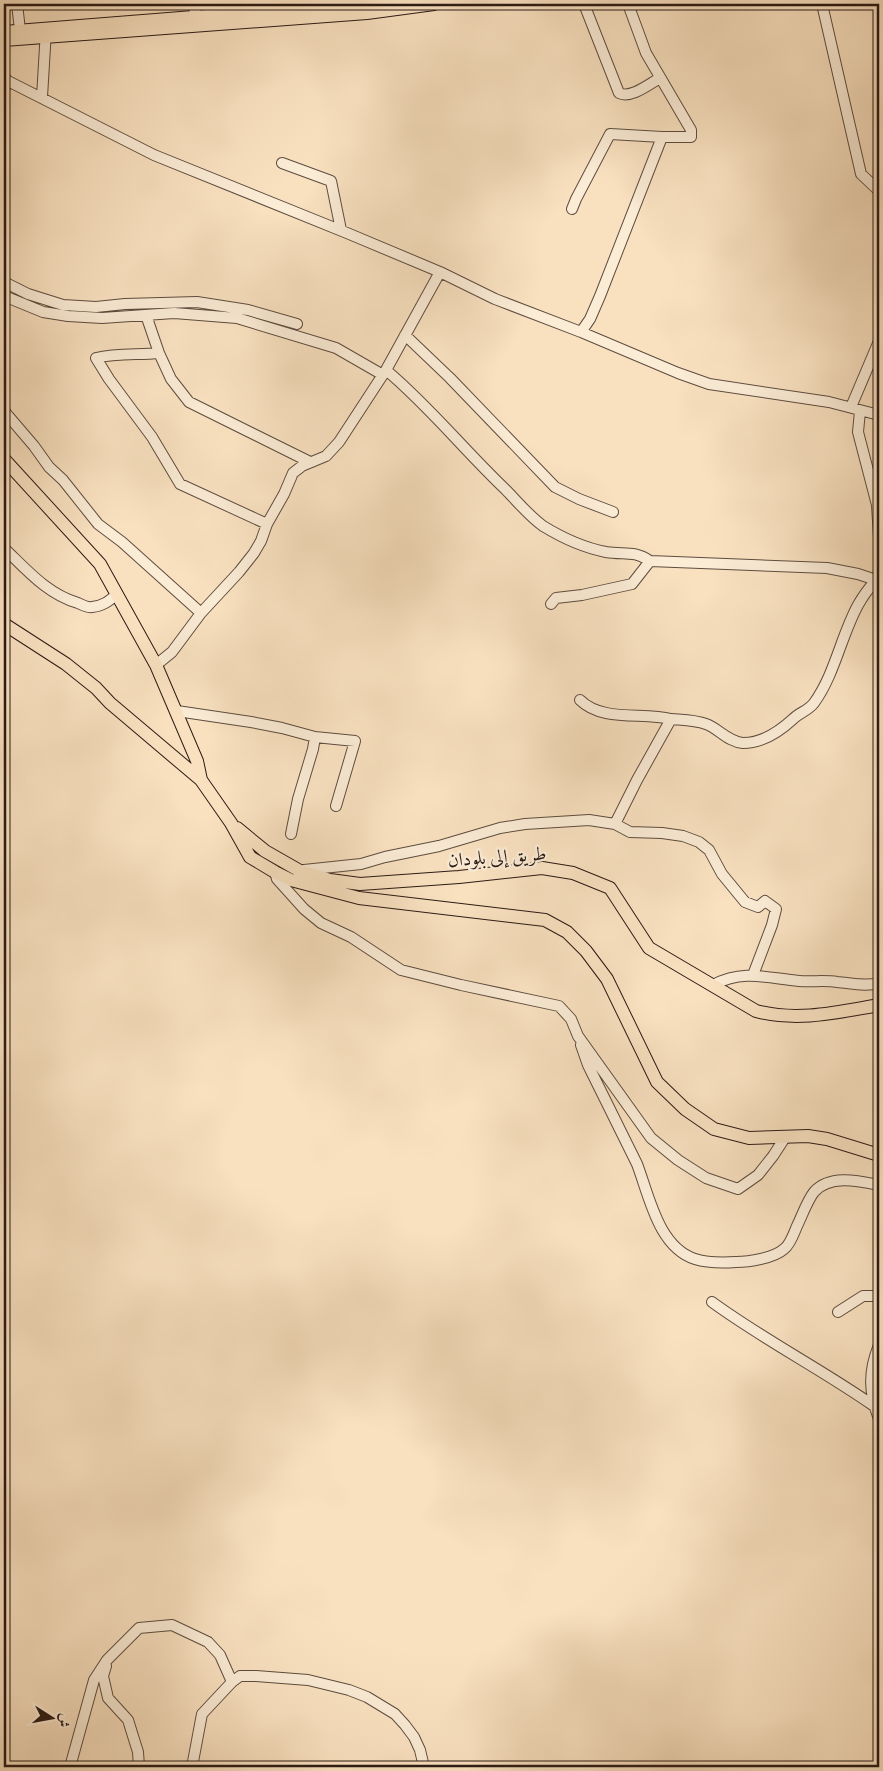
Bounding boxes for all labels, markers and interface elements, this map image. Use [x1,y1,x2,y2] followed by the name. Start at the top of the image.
[447,839,547,873] street label: طريق إلى بلودان
[28,1694,78,1744] north arrow
[54,1712,76,1729] text: ش

